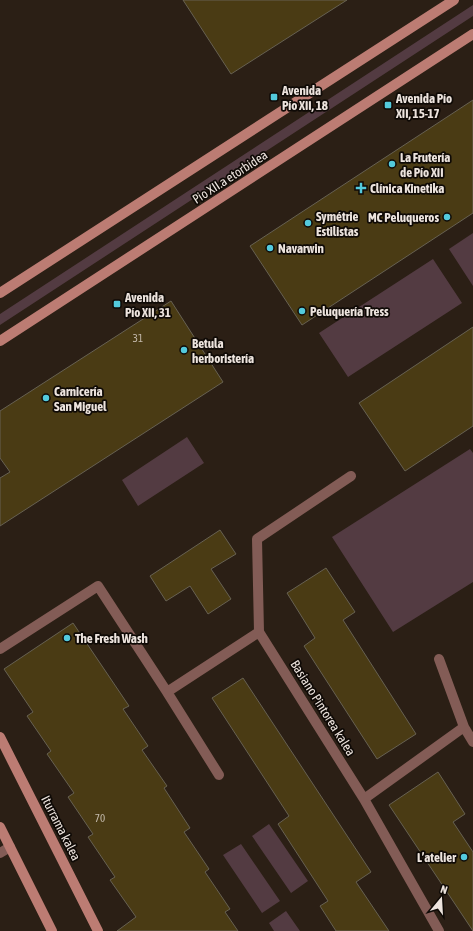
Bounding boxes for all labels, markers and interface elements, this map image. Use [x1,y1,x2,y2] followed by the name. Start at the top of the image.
[281,83,328,113] place label: Avenida Pío XII, 18
[395,91,452,121] place label: Avenida Pío XII, 15-17
[269,92,279,102] marker: Avenida Pío XII, 18
[383,100,393,110] marker: Avenida Pío XII, 15-17
[190,147,270,207] street label: Pio XII.a etorbidea
[400,150,450,180] place label: La Frutería de Pío XII
[387,159,397,169] marker: La Frutería de Pío XII
[370,181,444,196] place label: Clínica Kinetika
[355,182,367,194] marker: Clínica Kinetika
[316,209,359,239] place label: Symétrie Estilistas
[368,210,439,225] place label: MC Peluqueros
[442,212,452,222] marker: MC Peluqueros
[303,218,313,228] marker: Symétrie Estilistas
[278,241,324,256] place label: Navarwin
[265,243,275,253] marker: Navarwin
[124,290,171,320] place label: Avenida Pío XII, 31
[112,299,122,309] marker: Avenida Pío XII, 31
[310,304,389,319] place label: Peluquería Tress
[297,306,307,316] marker: Peluquería Tress
[133,332,143,344] house number: 31
[192,336,254,366] place label: Betula herboristería
[179,345,189,355] marker: Betula herboristería
[54,384,107,414] place label: Carnicería San Miguel
[41,393,51,403] marker: Carnicería San Miguel
[75,631,148,646] place label: The Fresh Wash
[62,633,72,643] marker: The Fresh Wash
[288,657,358,759] street label: Basiano Pintorea kalea
[38,793,84,863] street label: Iturrama kalea
[95,812,105,824] house number: 70
[417,850,457,865] place label: L’atelier
[459,852,469,862] marker: L’atelier
[421,879,461,919] north arrow
[439,883,449,896] text: N

